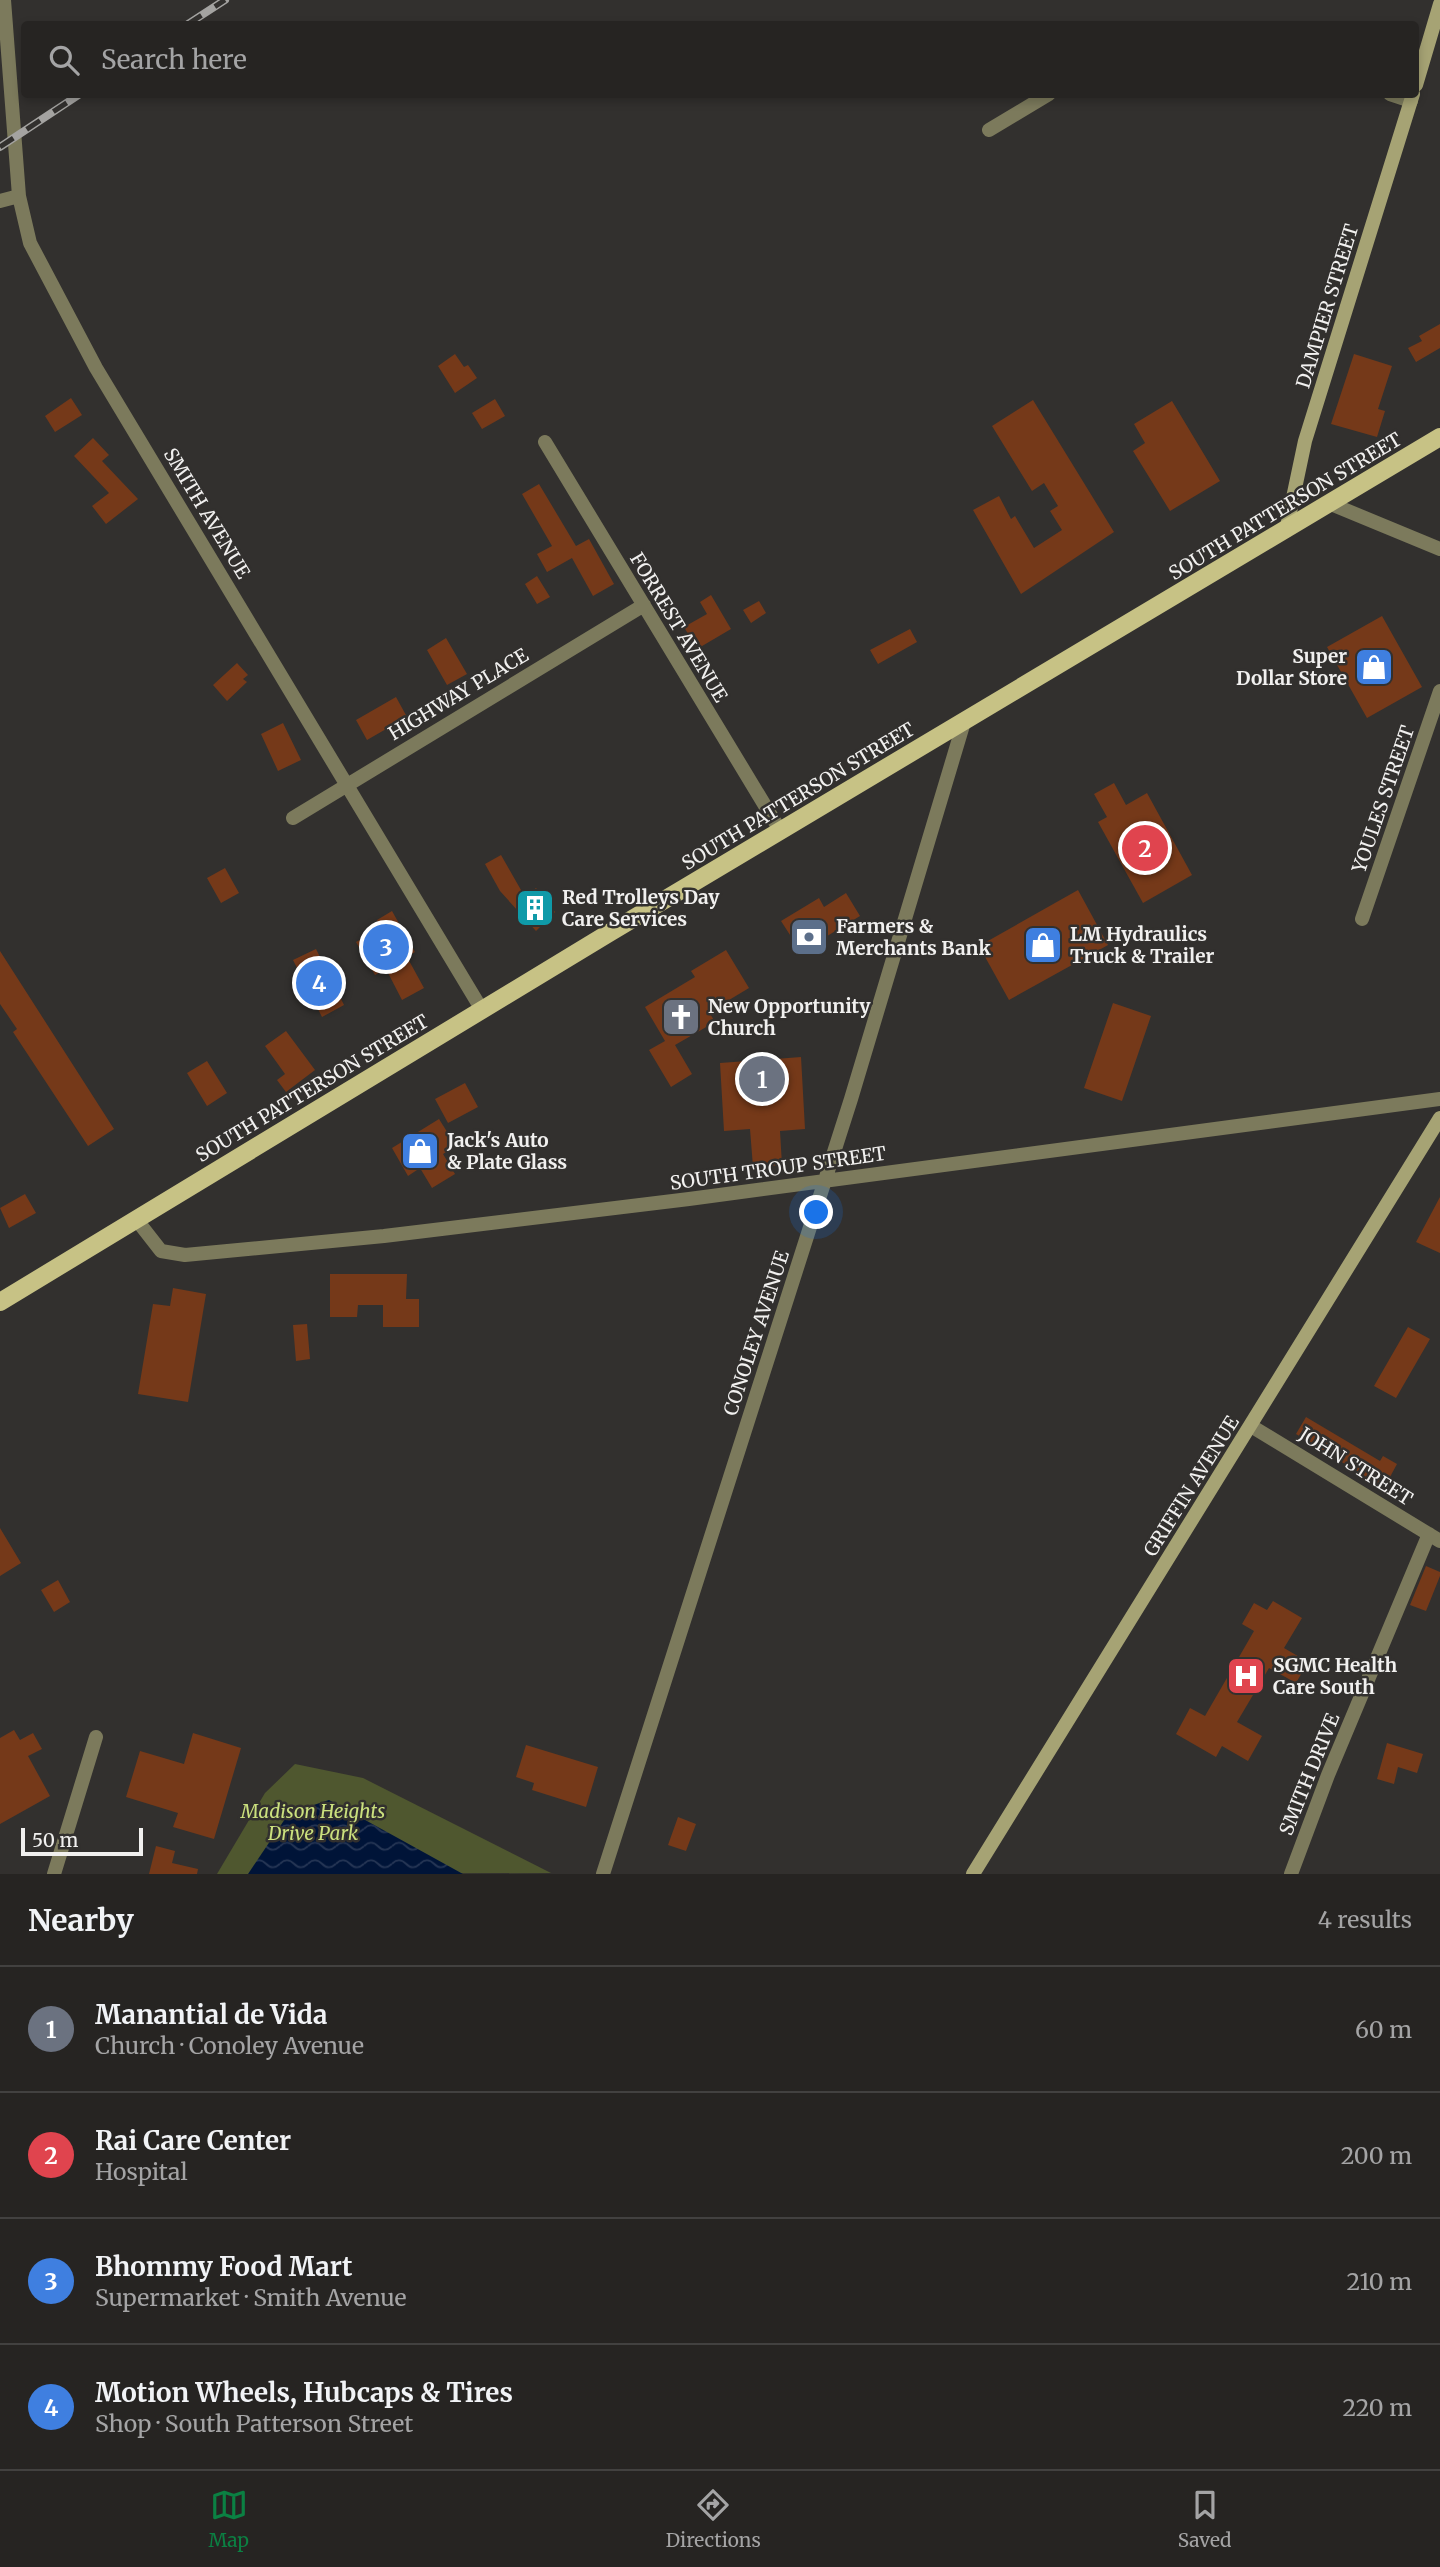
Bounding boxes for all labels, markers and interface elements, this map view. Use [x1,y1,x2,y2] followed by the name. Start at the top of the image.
[21,21,1419,98] search box
[45,41,83,79] icon: search
[101,43,247,76] text: Search here
[1291,221,1363,391] street label: DAMPIER STREET
[1164,427,1406,585] street label: SOUTH PATTERSON STREET
[159,443,255,583] street label: SMITH AVENUE
[625,548,733,706] street label: FORREST AVENUE
[384,643,532,745] street label: HIGHWAY PLACE
[1236,644,1347,690] place label: Super Dollar Store
[1353,646,1395,688] shop icon: Super Dollar Store
[677,717,919,875] street label: SOUTH PATTERSON STREET
[1346,722,1419,877] street label: YOULES STREET
[1122,822,1168,874] pin: 2
[562,885,720,931] place label: Red Trolleys Day Care Services
[514,887,556,929] building icon: Red Trolleys Day Care Services
[836,914,991,960] place label: Farmers & Merchants Bank
[788,916,830,958] bank icon: Farmers & Merchants Bank
[363,921,409,973] pin: 3
[1070,922,1214,968] place label: LM Hydraulics Truck & Trailer
[1022,924,1064,966] shop icon: LM Hydraulics Truck & Trailer
[296,957,342,1009] pin: 4
[708,994,871,1040] place label: New Opportunity Church
[660,996,702,1038] church icon: New Opportunity Church
[191,1009,433,1167] street label: SOUTH PATTERSON STREET
[739,1053,785,1105] pin: 1
[446,1128,567,1174] place label: Jack's Auto & Plate Glass
[399,1130,441,1172] shop icon: Jack's Auto & Plate Glass
[668,1141,888,1195] street label: SOUTH TROUP STREET
[799,1195,833,1229] your location
[718,1248,794,1418] street label: CONOLEY AVENUE
[1138,1411,1244,1561] street label: GRIFFIN AVENUE
[1294,1421,1417,1510] street label: JOHN STREET
[1273,1653,1397,1699] place label: SGMC Health Care South
[1225,1655,1267,1697] hospital icon: SGMC Health Care South
[1274,1709,1344,1839] street label: SMITH DRIVE
[240,1799,385,1845] park label: Madison Heights Drive Park
[21,1825,144,1857] scale bar
[32,1828,78,1852] text: 50 m
[28,1901,134,1939] text: Nearby
[1318,1905,1412,1934] text: 4 results
[95,1998,327,2031] text: Manantial de Vida
[46,2015,56,2044] text: 1
[1355,2015,1412,2044] text: 60 m
[95,2031,364,2060] text: Church · Conoley Avenue
[95,2124,291,2157] text: Rai Care Center
[44,2141,58,2170] text: 2
[1341,2141,1412,2170] text: 200 m
[95,2157,188,2186] text: Hospital
[95,2250,352,2283] text: Bhommy Food Mart
[44,2267,58,2296] text: 3
[1347,2267,1412,2296] text: 210 m
[95,2283,407,2312] text: Supermarket · Smith Avenue
[95,2376,513,2409] text: Motion Wheels, Hubcaps & Tires
[44,2393,58,2422] text: 4
[1342,2393,1412,2422] text: 220 m
[95,2409,413,2438] text: Shop · South Patterson Street
[208,2486,249,2552] tab: Map
[666,2486,761,2552] tab: Directions
[1178,2486,1232,2552] tab: Saved

